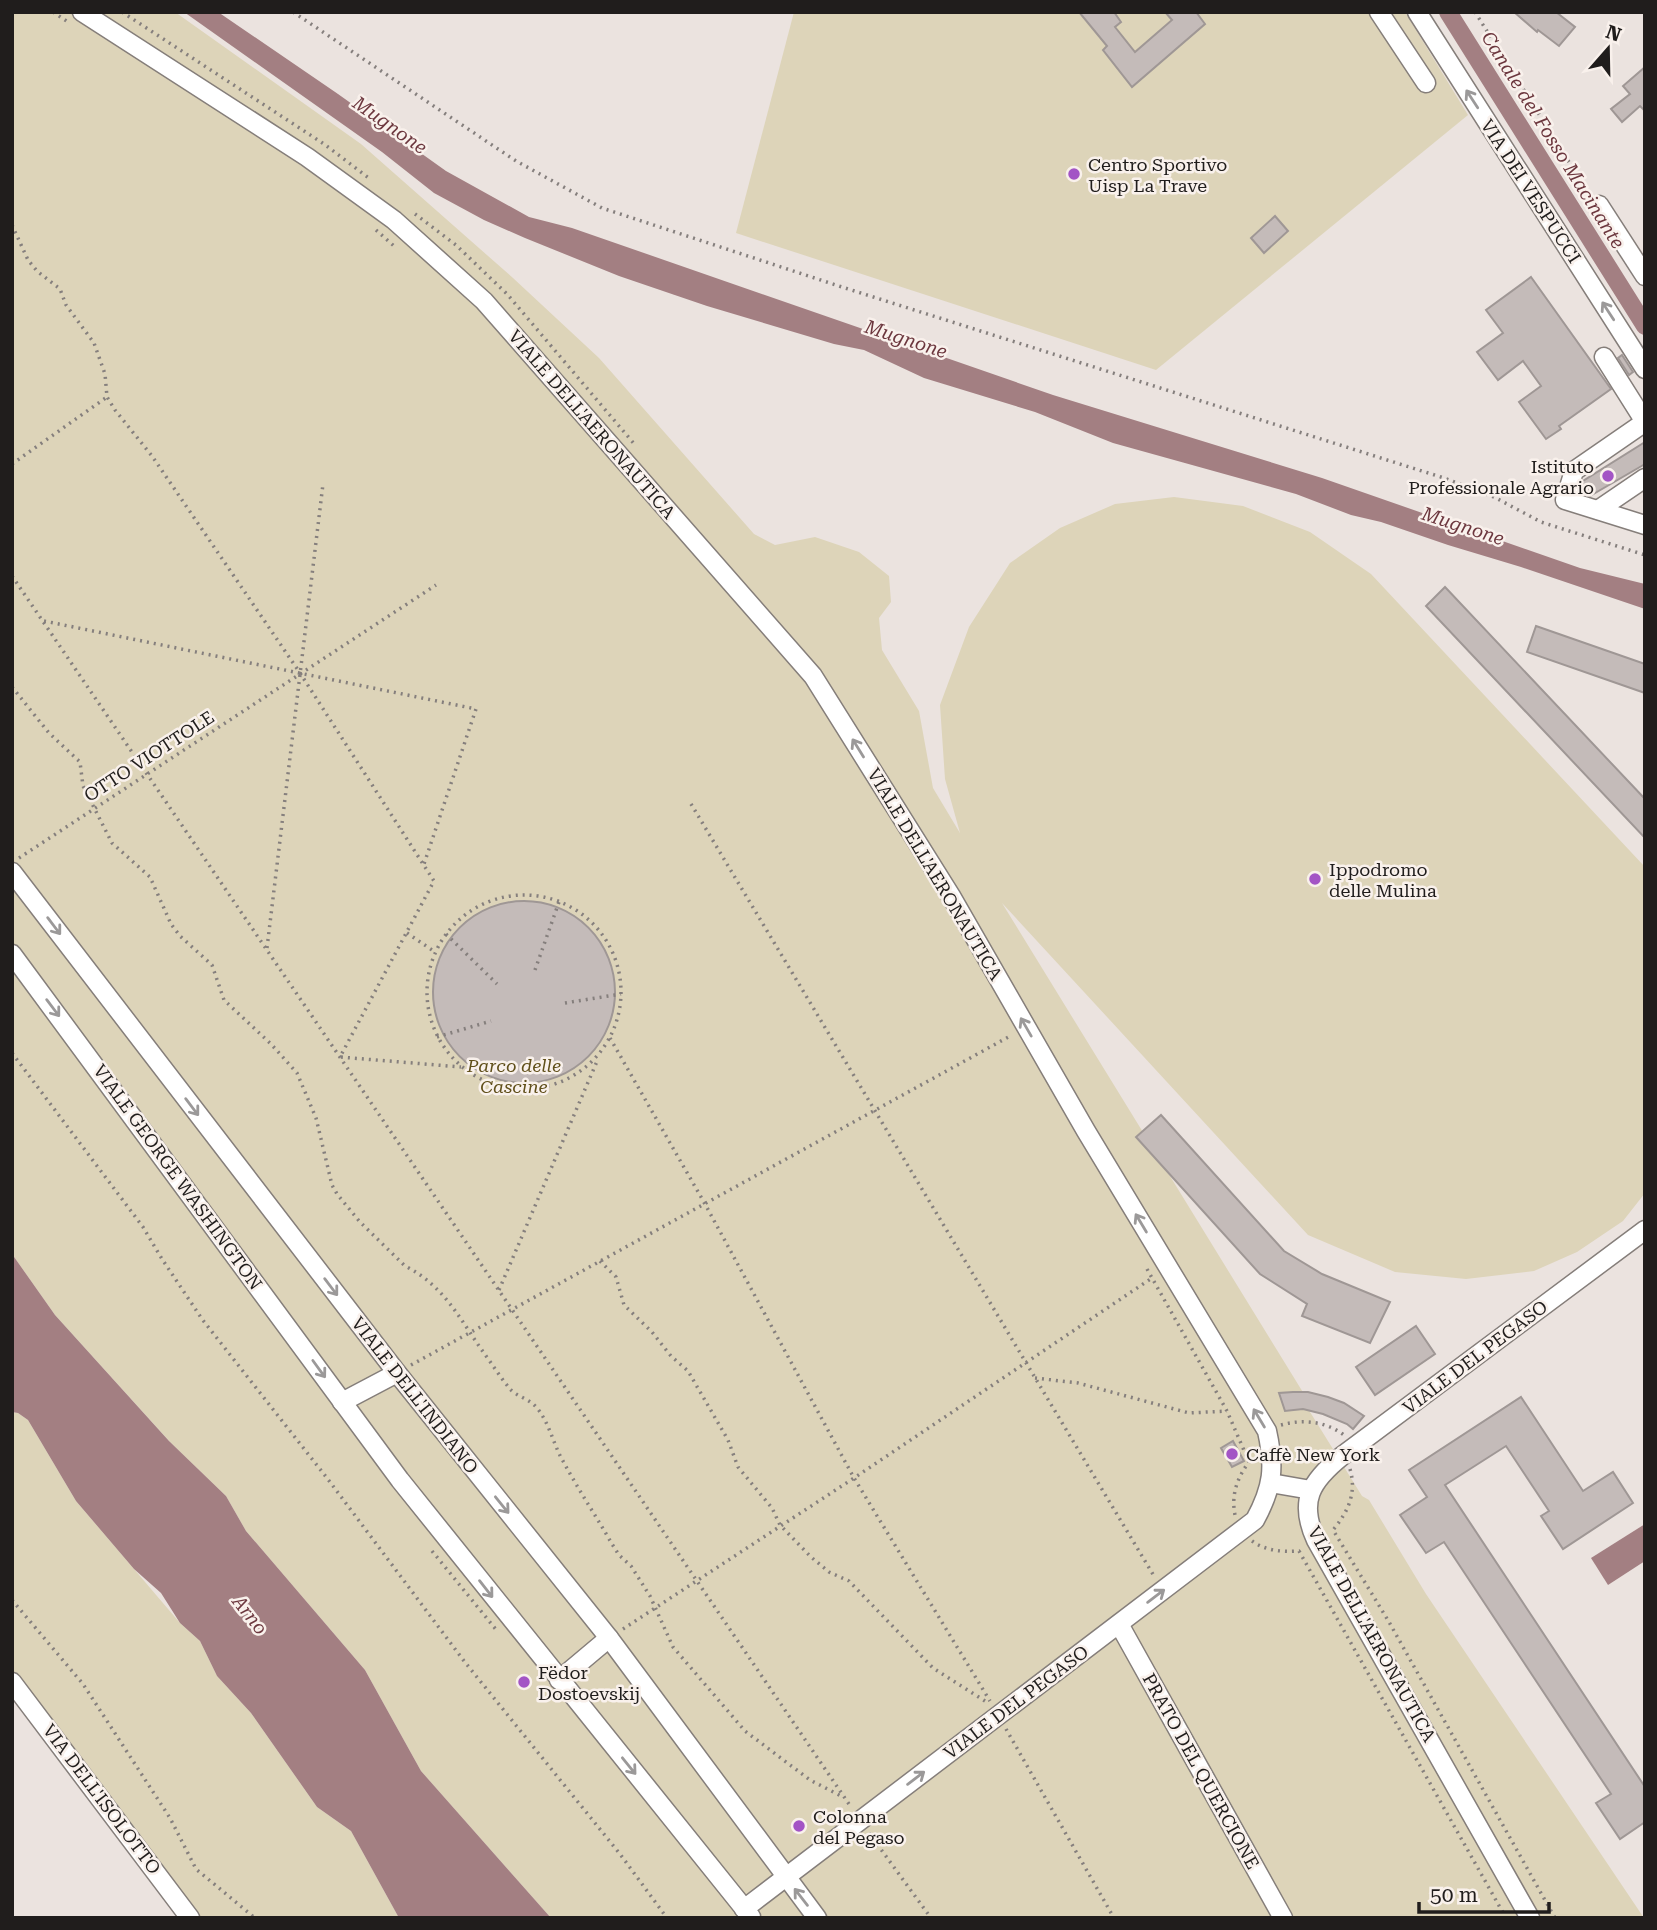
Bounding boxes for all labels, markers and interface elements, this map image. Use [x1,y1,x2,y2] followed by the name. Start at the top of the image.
[1573,14,1643,84] north arrow
[1603,20,1625,47] text: N
[1477,27,1630,253] water label: Canale del Fosso Macinante
[1465,90,1480,109] one-way arrow
[348,91,432,159] water label: Mugnone
[1477,115,1585,267] street label: VIA DEI VESPUCCI
[1088,154,1227,196] place label: Centro Sportivo Uisp La Trave
[1066,166,1082,182] marker: Centro Sportivo Uisp La Trave
[1601,302,1615,322] one-way arrow
[861,315,950,363] water label: Mugnone
[504,325,680,523] street label: VIALE DELL'AERONAUTICA
[1408,456,1594,498] place label: Istituto Professionale Agrario
[1600,468,1616,484] marker: Istituto Professionale Agrario
[1418,502,1507,550] water label: Mugnone
[80,706,218,806] street label: OTTO VIOTTOLE
[851,738,865,758] one-way arrow
[863,764,1007,984] street label: VIALE DELL'AERONAUTICA
[1329,859,1437,901] place label: Ippodromo delle Mulina
[1307,871,1323,887] marker: Ippodromo delle Mulina
[46,917,61,935] one-way arrow
[46,998,61,1017] one-way arrow
[1019,1017,1033,1037] one-way arrow
[466,1055,561,1097] park label: Parco delle Cascine
[89,1060,267,1294] street label: VIALE GEORGE WASHINGTON
[185,1097,200,1116] one-way arrow
[1134,1213,1148,1233] one-way arrow
[323,1278,338,1296] one-way arrow
[1399,1296,1551,1418] street label: VIALE DEL PEGASO
[347,1313,483,1477] street label: VIALE DELL'INDIANO
[311,1359,326,1378] one-way arrow
[1251,1408,1265,1428] one-way arrow
[1246,1444,1380,1465] place label: Caffè New York
[1224,1446,1240,1462] marker: Caffè New York
[494,1495,509,1513] one-way arrow
[1304,1522,1440,1746] street label: VIALE DELL'AERONAUTICA
[479,1580,494,1598] one-way arrow
[1146,1589,1164,1604] one-way arrow
[227,1590,272,1639] water label: Arno
[940,1641,1092,1763] street label: VIALE DEL PEGASO
[538,1662,640,1704] place label: Fëdor Dostoevskij
[1138,1670,1264,1872] street label: PRATO DEL QUERCIONE
[516,1674,532,1690] marker: Fëdor Dostoevskij
[39,1720,165,1878] street label: VIA DELL'ISOLOTTO
[621,1757,637,1775] one-way arrow
[906,1771,925,1786] one-way arrow
[813,1806,905,1848] place label: Colonna del Pegaso
[791,1818,807,1834] marker: Colonna del Pegaso
[1419,1870,1548,1914] scale bar
[1430,1883,1478,1907] text: 50 m
[793,1888,808,1907] one-way arrow

